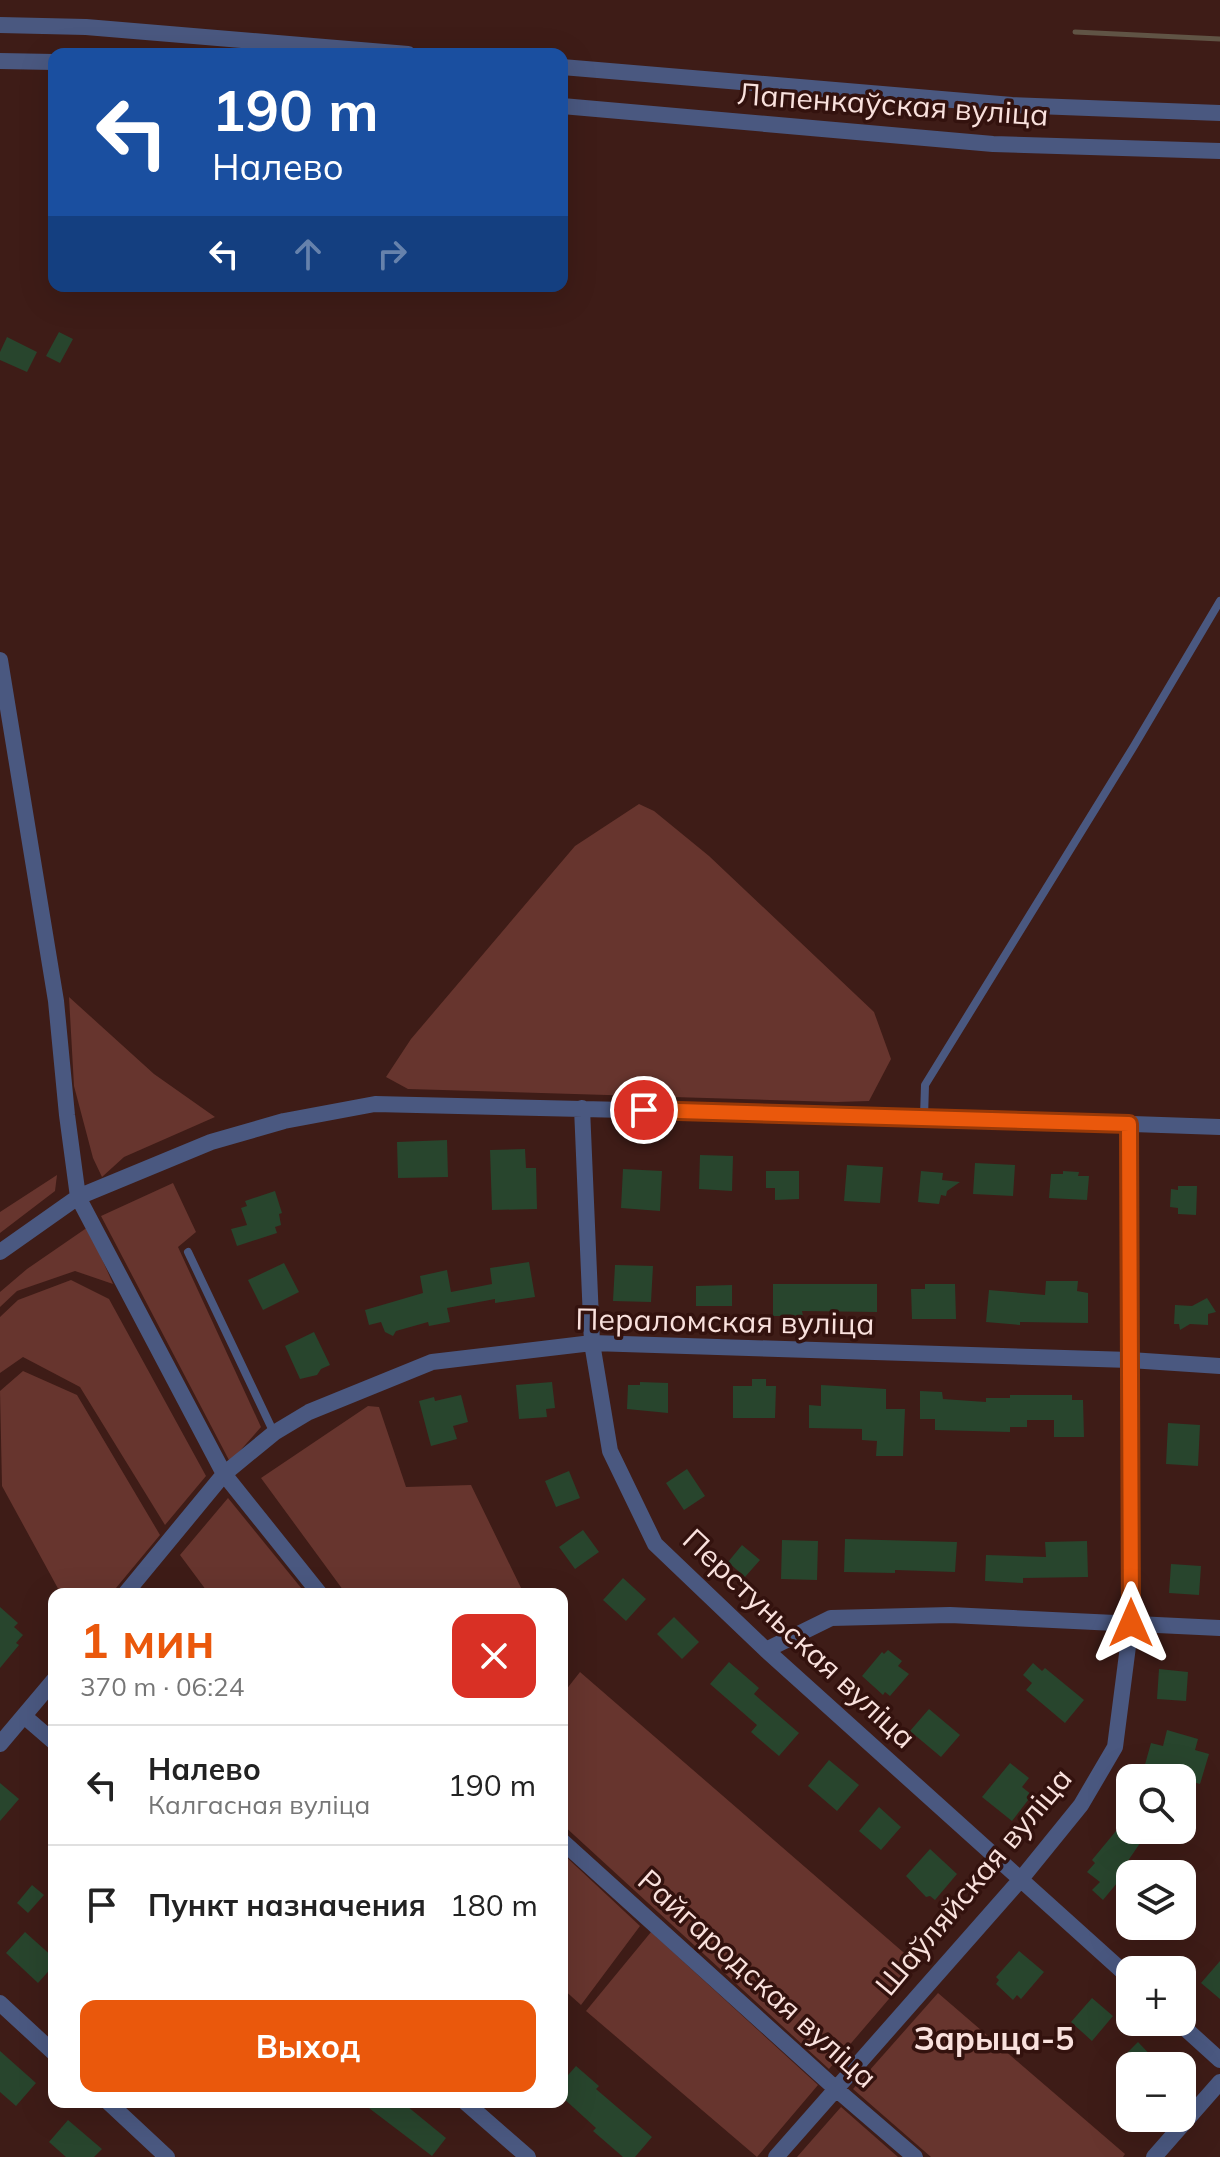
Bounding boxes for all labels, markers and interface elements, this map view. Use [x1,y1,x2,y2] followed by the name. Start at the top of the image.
[736,74,1050,134] street label: Лапенкаўская вуліца
[212,75,379,145] text: 190 m
[80,80,184,184] icon: left
[212,144,344,189] text: Налево
[202,232,246,276] icon: left
[286,232,330,276] icon: ahead
[370,232,414,276] icon: right
[610,1076,678,1144] pin
[622,1088,666,1132] icon: arrive
[575,1299,875,1343] street label: Пераломская вуліца
[675,1520,924,1756] street label: Перстуньская вуліца
[1089,1581,1173,1665] position arrow
[80,1610,215,1670] text: 1 мин
[452,1614,536,1698] button: close
[80,1670,244,1703] text: 370 m · 06:24
[148,1750,261,1788] text: Налево
[867,1760,1080,2003] street label: Шаўляйская вуліца
[80,1763,124,1807] icon: left
[1116,1764,1196,2132] map controls
[1116,1764,1196,1844] button: search
[448,1766,536,1804] text: 190 m
[148,1788,370,1821] text: Калгасная вуліца
[1116,1860,1196,1940] button: layers
[630,1861,885,2096] street label: Райгародская вуліца
[80,1883,124,1927] icon: arrive
[148,1886,426,1924] text: Пункт назначения
[450,1886,538,1924] text: 180 m
[1116,1956,1196,2036] button: +
[80,2000,536,2092] button: Выход
[914,2018,1074,2058] district label: Зарыца-5
[1116,2052,1196,2132] button: −

